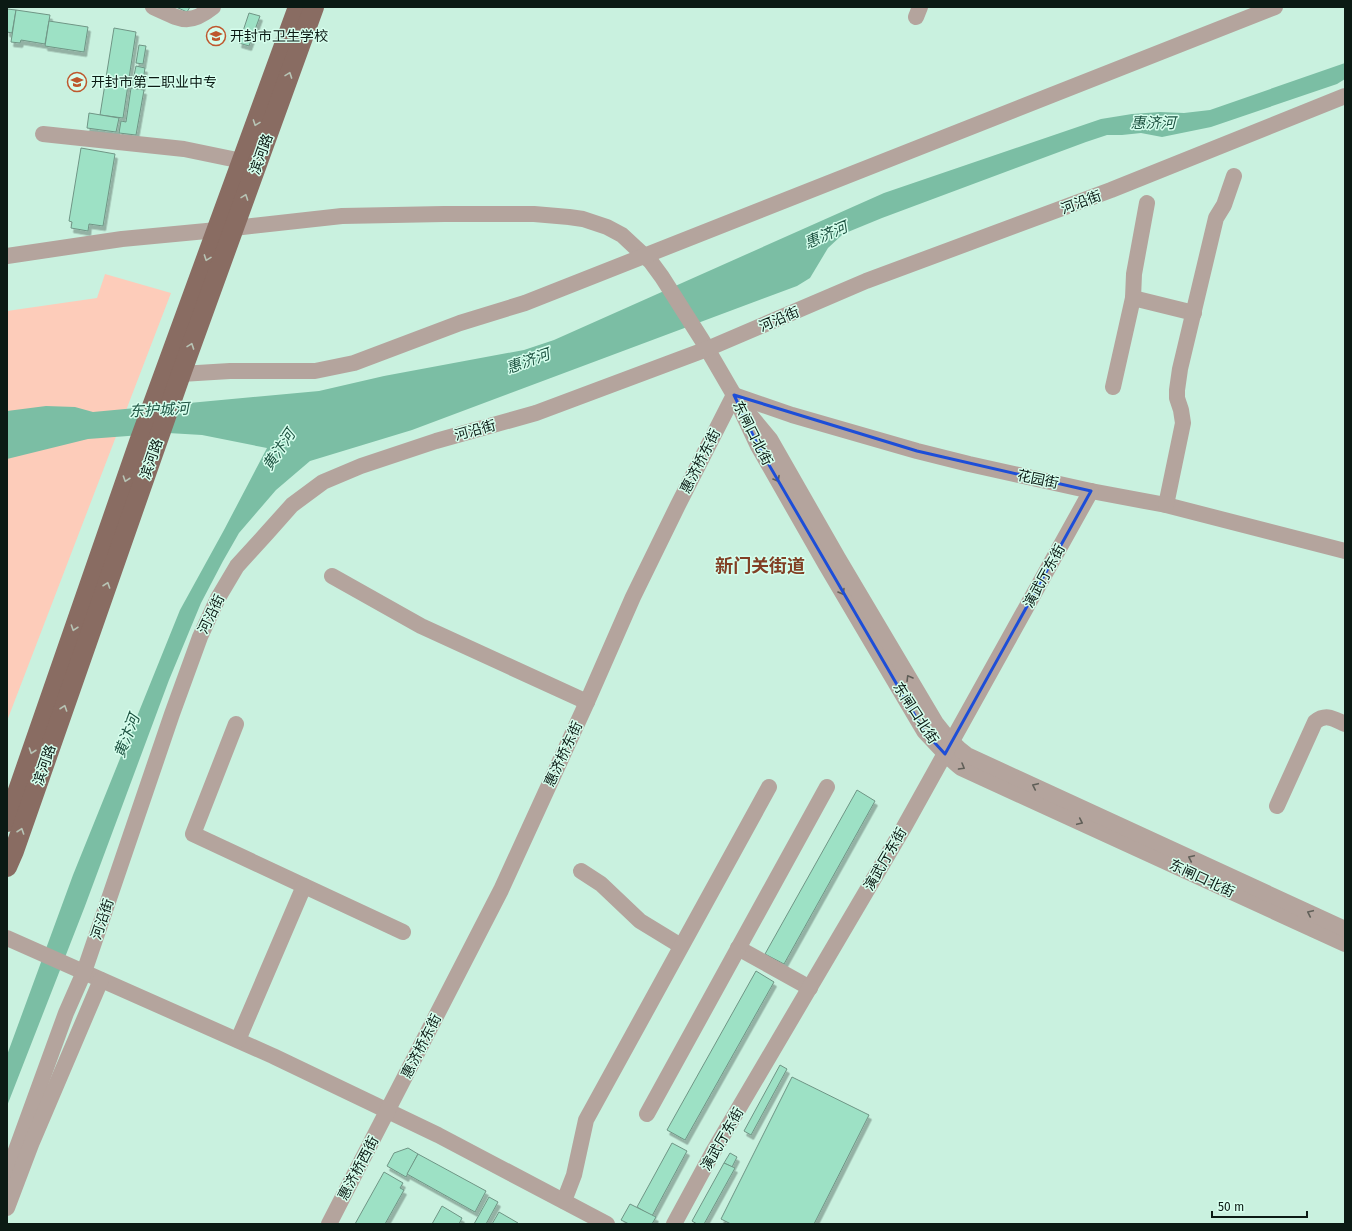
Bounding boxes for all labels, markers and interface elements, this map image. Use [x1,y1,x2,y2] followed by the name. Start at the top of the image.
[205,25,227,47] school or university icon: 开封市卫生学校
[230,28,328,45] place label: 开封市卫生学校
[66,71,88,93] school or university icon: 开封市第二职业中专
[285,72,293,79] one-way arrow
[91,74,217,91] place label: 开封市第二职业中专
[1130,114,1178,132] water label: 惠济河
[253,119,261,126] one-way arrow
[246,132,277,177] street label: 滨河路
[1059,187,1104,218] street label: 河沿街
[240,194,248,201] one-way arrow
[802,217,853,252] water label: 惠济河
[203,254,211,261] one-way arrow
[757,303,802,335] street label: 河沿街
[186,342,195,349] one-way arrow
[504,344,555,377] water label: 惠济河
[729,398,776,468] street label: 东闸口北街
[129,399,192,421] water label: 东护城河
[453,417,498,444] street label: 河沿街
[259,424,301,474] water label: 黄汴河
[677,426,724,496] street label: 惠济桥东街
[137,437,166,482] street label: 滨河路
[1016,467,1060,492] street label: 花园街
[122,475,131,482] one-way arrow
[773,475,780,483] one-way arrow
[1020,542,1069,611] street label: 演武厅东街
[715,555,805,577] district label: 新门关街道
[102,582,111,589] one-way arrow
[838,588,845,595] one-way arrow
[195,592,228,637] street label: 河沿街
[70,624,79,631] one-way arrow
[907,675,914,682] one-way arrow
[889,679,942,747] street label: 东闸口北街
[59,705,68,712] one-way arrow
[111,709,145,760] water label: 黄汴河
[541,719,586,790] street label: 惠济桥东街
[30,743,59,788] street label: 滨河路
[28,747,36,754] one-way arrow
[958,763,965,770] one-way arrow
[1032,783,1039,791] one-way arrow
[1075,817,1083,825] one-way arrow
[861,825,910,894] street label: 演武厅东街
[17,827,25,834] one-way arrow
[1188,855,1196,863] one-way arrow
[1166,856,1237,901] street label: 东闸口北街
[88,897,117,942] street label: 河沿街
[1306,910,1314,918] one-way arrow
[398,1011,445,1081] street label: 惠济桥东街
[698,1105,747,1174] street label: 演武厅东街
[335,1133,382,1203] street label: 惠济桥西街
[1212,1193,1307,1219] scale bar
[1218,1200,1244,1214] text: 50 m

